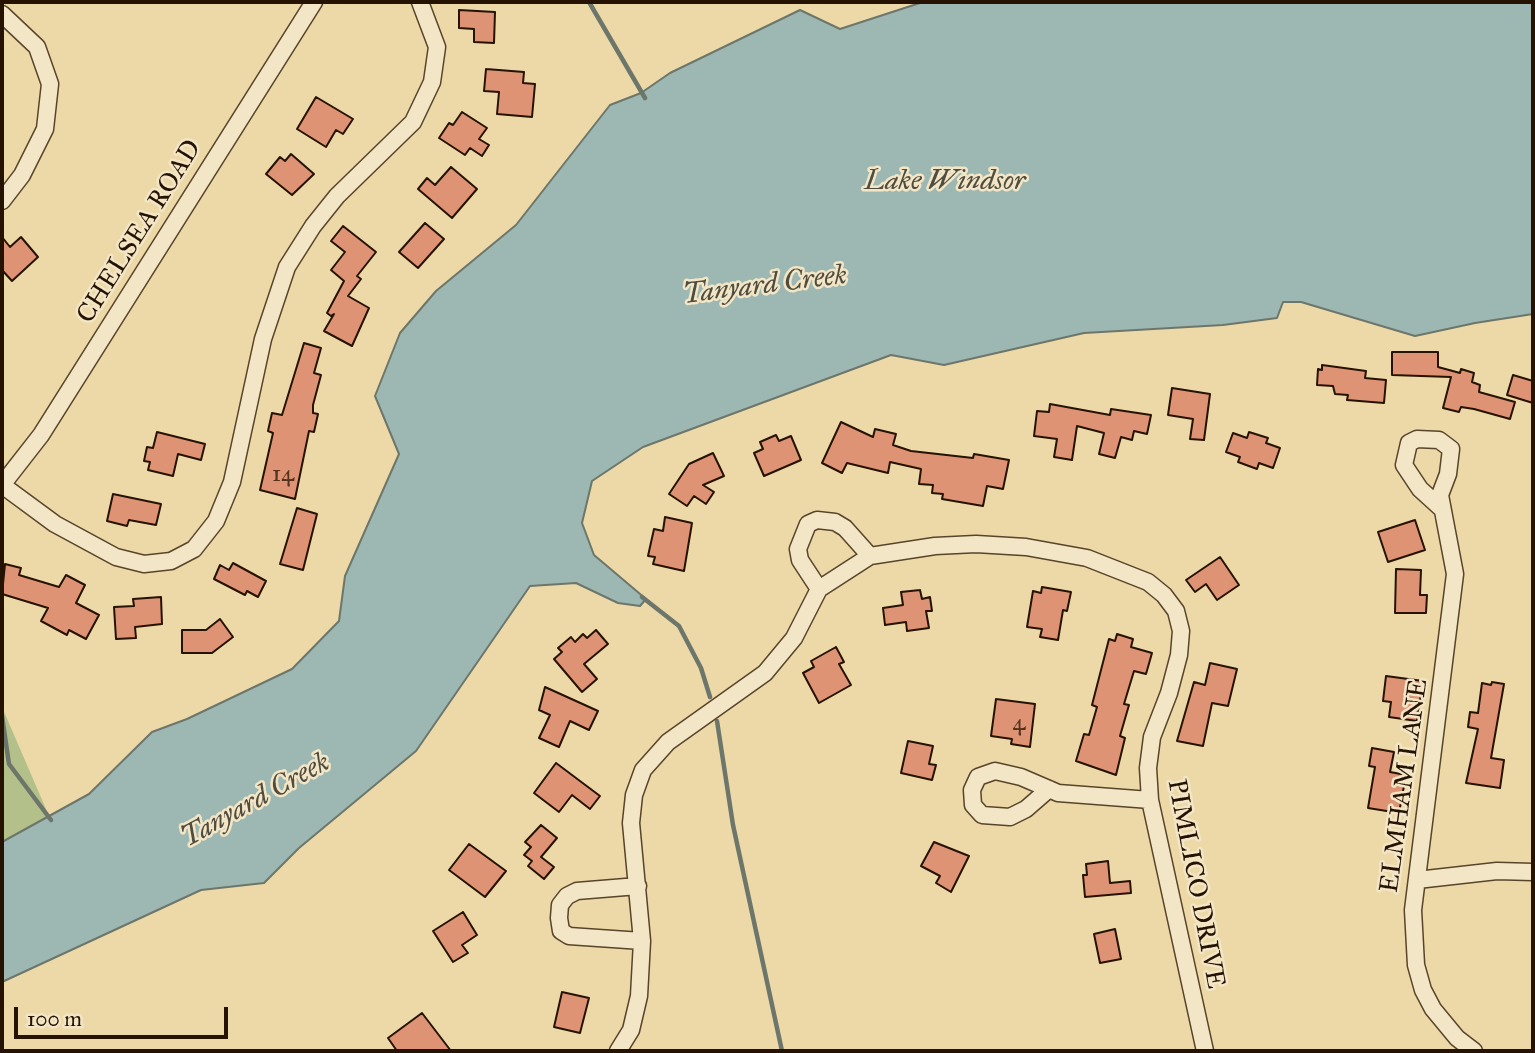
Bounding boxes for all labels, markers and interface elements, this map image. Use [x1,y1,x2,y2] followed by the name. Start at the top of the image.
[71,135,209,329] street label: CHELSEA ROAD
[865,165,1025,199] water label: Lake Windsor
[681,259,849,313] water label: Tanyard Creek
[272,461,294,489] house number: 14
[1375,677,1435,895] street label: ELMHAM LANE
[1013,710,1025,738] house number: 4
[176,746,336,856] water label: Tanyard Creek
[1159,777,1231,991] street label: PIMLICO DRIVE
[18,993,231,1038] scale bar
[27,1006,82,1032] text: 100 m

